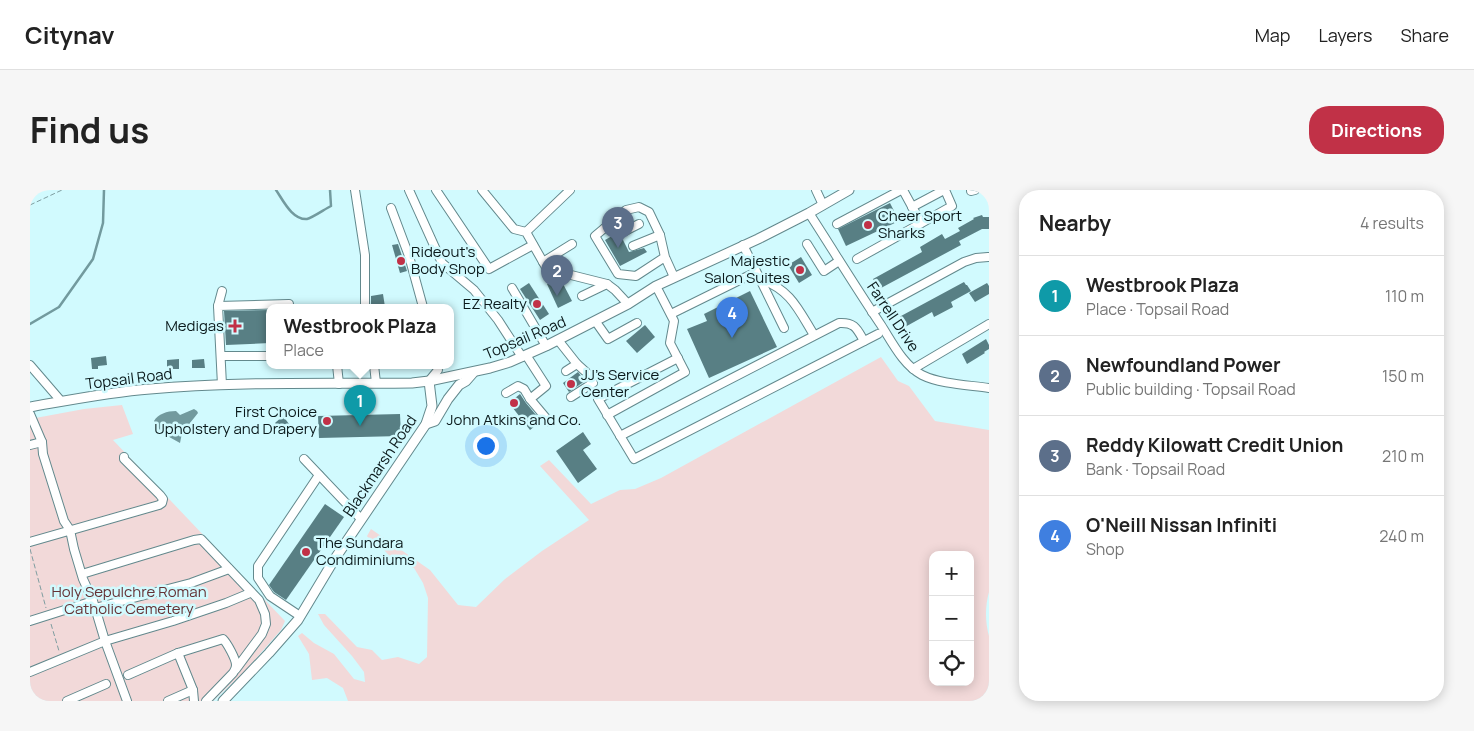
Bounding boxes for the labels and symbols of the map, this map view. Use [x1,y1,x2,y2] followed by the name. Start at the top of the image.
[878,205,962,243] place label: Cheer Sport Sharks
[602,207,634,248] pin: 3
[862,219,874,231] marker: Cheer Sport Sharks
[411,241,485,279] place label: Rideout's Body Shop
[704,250,790,288] place label: Majestic Salon Suites
[395,255,407,267] marker: Rideout's Body Shop
[541,255,573,296] pin: 2
[794,264,806,276] marker: Majestic Salon Suites
[862,278,925,356] street label: Farrell Drive
[463,293,527,314] place label: EZ Realty
[716,297,748,338] pin: 4
[531,298,543,310] marker: EZ Realty
[481,311,569,364] street label: Topsail Road
[165,315,224,336] place label: Medigas
[228,319,242,333] marker: Medigas
[84,363,173,394] street label: Topsail Road
[581,364,660,402] place label: JJ's Service Center
[565,378,577,390] marker: JJ's Service Center
[344,385,376,426] pin: 1
[508,397,520,409] marker: John Atkins and Co.
[154,401,317,439] place label: First Choice Upholstery and Drapery
[447,409,581,430] place label: John Atkins and Co.
[338,411,421,521] street label: Blackmarsh Road
[321,415,333,427] marker: First Choice Upholstery and Drapery
[473,433,499,459] your location
[316,532,415,570] place label: The Sundara Condiminiums
[300,546,312,558] marker: The Sundara Condiminiums
[51,581,207,619] park label: Holy Sepulchre Roman Catholic Cemetery

